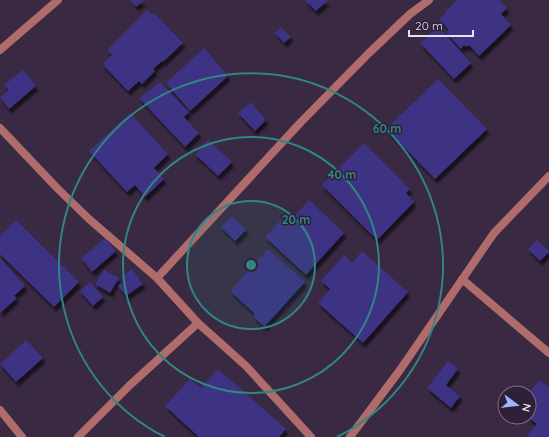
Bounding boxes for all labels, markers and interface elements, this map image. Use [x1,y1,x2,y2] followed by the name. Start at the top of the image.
[409,12,473,38] scale bar
[415,18,443,33] text: 20 m
[373,121,401,136] text: 60 m
[328,167,356,182] text: 40 m
[282,212,310,227] text: 20 m
[244,258,258,272] centre of rings
[497,385,537,425] north arrow
[519,402,534,413] text: N

